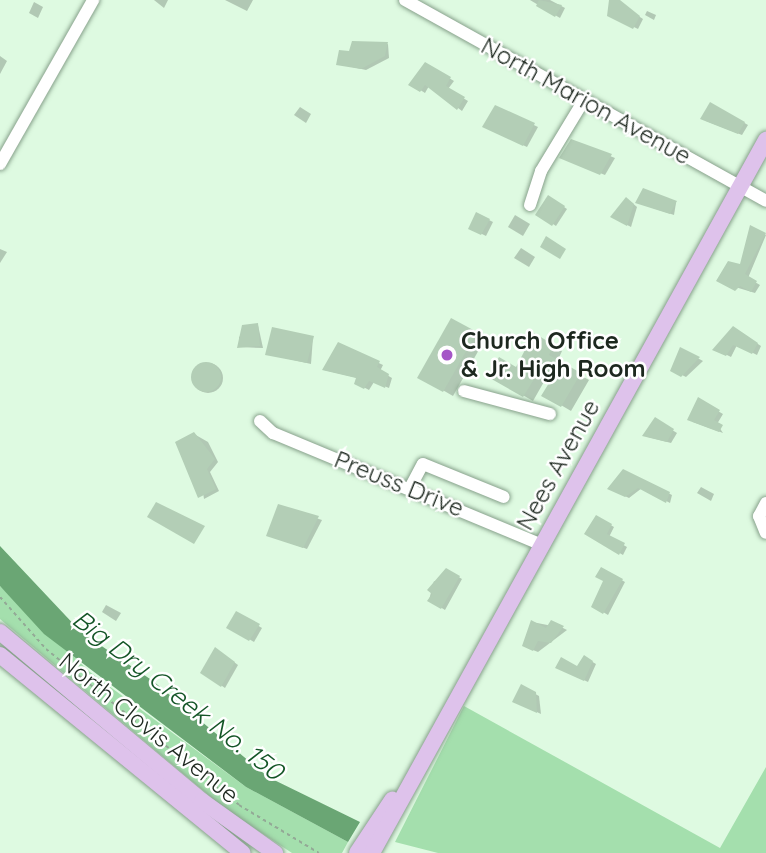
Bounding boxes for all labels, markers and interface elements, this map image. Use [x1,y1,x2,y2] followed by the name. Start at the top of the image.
[476,31,696,171] street label: North Marion Avenue
[461,327,646,383] place label: Church Office & Jr. High Room
[439,347,455,363] marker: Church Office & Jr. High Room
[510,395,606,535] street label: Nees Avenue
[330,445,468,523] street label: Preuss Drive
[66,603,290,787] water label: Big Dry Creek No. 150
[53,647,245,809] street label: North Clovis Avenue

